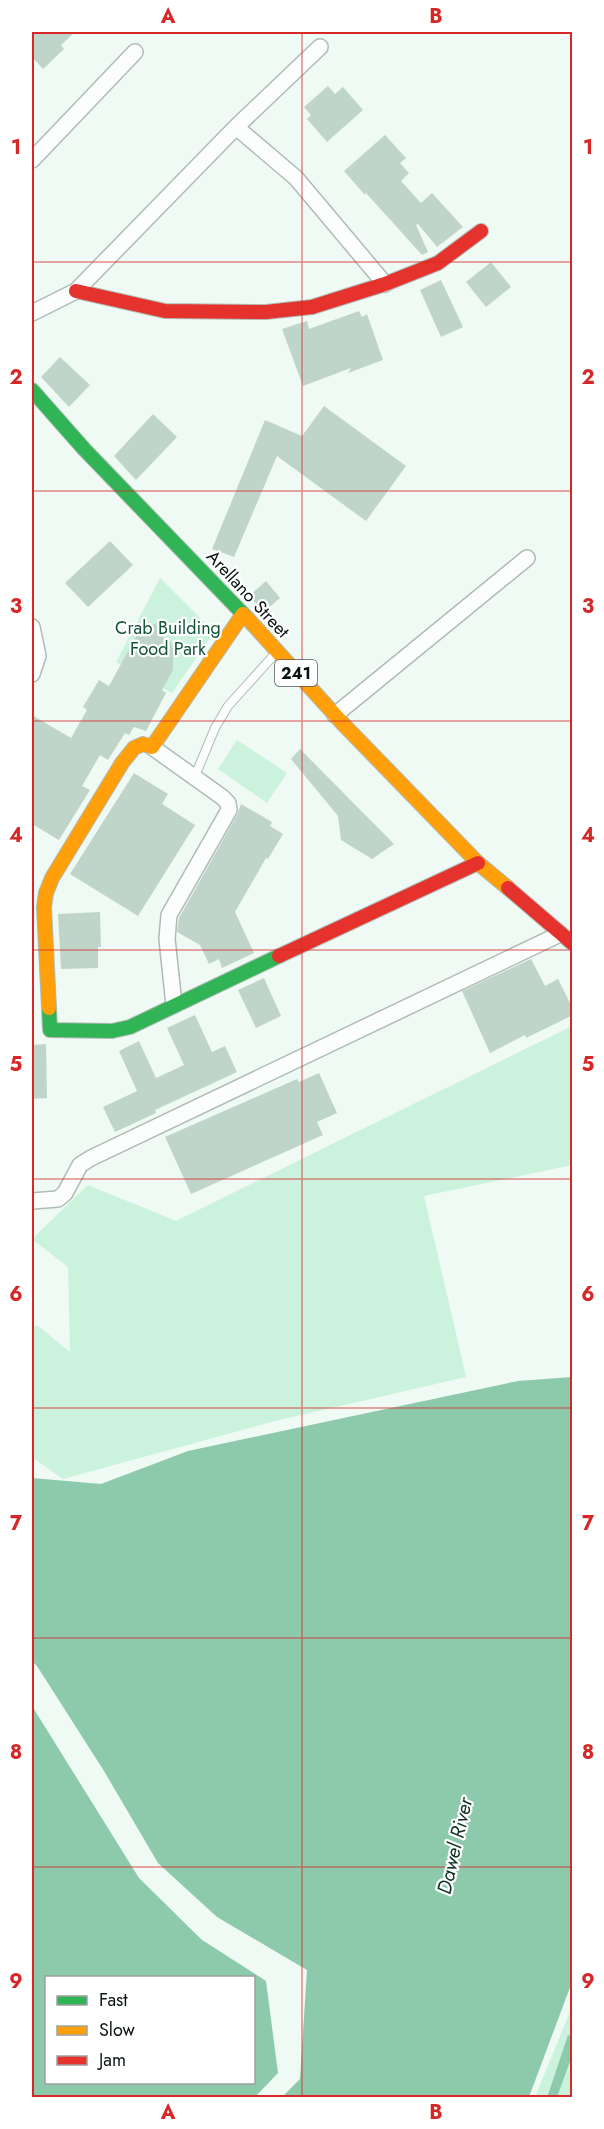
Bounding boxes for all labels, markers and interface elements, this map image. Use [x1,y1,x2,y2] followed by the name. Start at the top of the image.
[160,2,176,31] text: A
[429,2,443,31] text: B
[11,133,21,162] text: 1
[583,133,593,162] text: 1
[9,363,23,392] text: 2
[581,363,595,392] text: 2
[200,544,296,644] street label: Arellano Street
[10,592,22,621] text: 3
[582,592,594,621] text: 3
[115,615,221,662] park label: Crab Building Food Park
[275,660,317,686] road number: 241
[9,821,23,850] text: 4
[581,821,595,850] text: 4
[10,1050,23,1079] text: 5
[582,1050,595,1079] text: 5
[9,1280,23,1309] text: 6
[581,1280,595,1309] text: 6
[10,1509,23,1538] text: 7
[582,1509,595,1538] text: 7
[10,1738,22,1767] text: 8
[582,1738,594,1767] text: 8
[430,1794,480,1897] water label: Dawel River
[9,1967,23,1996] text: 9
[581,1967,595,1996] text: 9
[45,1976,255,2084] legend
[99,1987,128,2013] text: Fast
[99,2017,136,2043] text: Slow
[97,2047,126,2073] text: Jam
[160,2098,176,2127] text: A
[429,2098,443,2127] text: B

